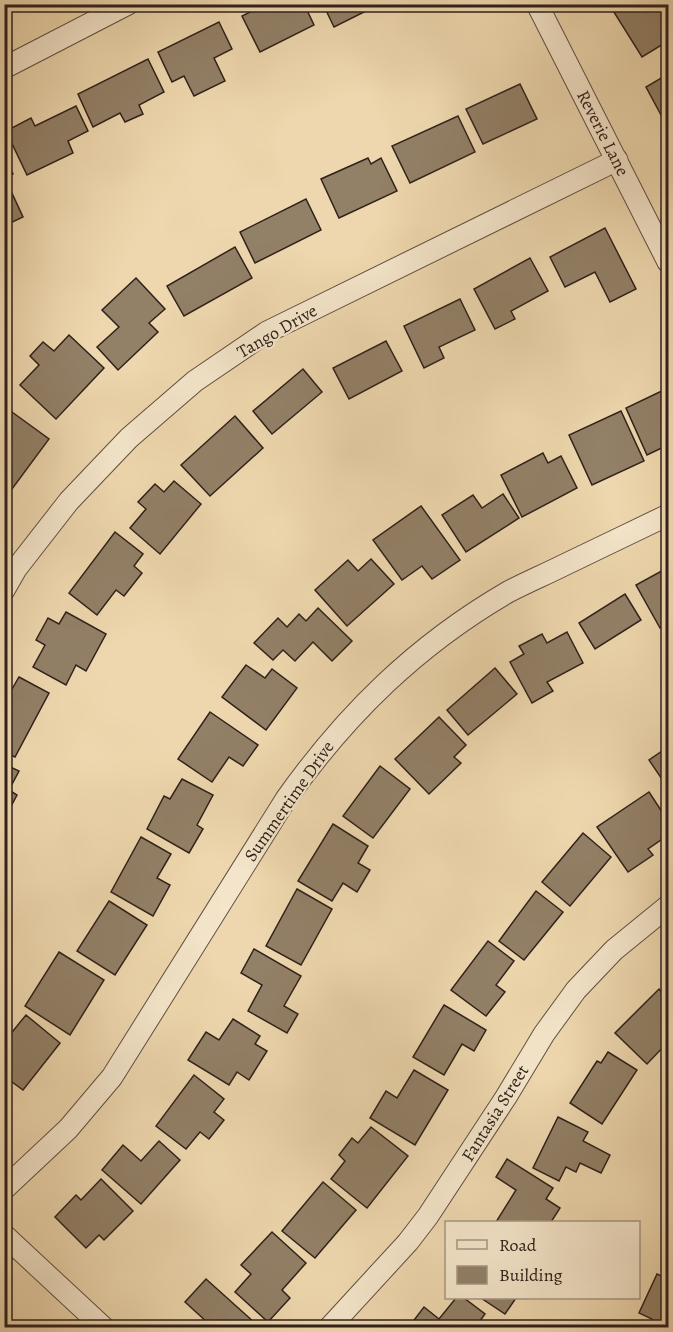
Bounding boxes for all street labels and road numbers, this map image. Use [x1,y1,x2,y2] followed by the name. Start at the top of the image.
[571,86,635,180] street label: Reverie Lane
[232,298,322,364] street label: Tango Drive
[238,736,340,866] street label: Summertime Drive
[456,1060,534,1166] street label: Fantasia Street

